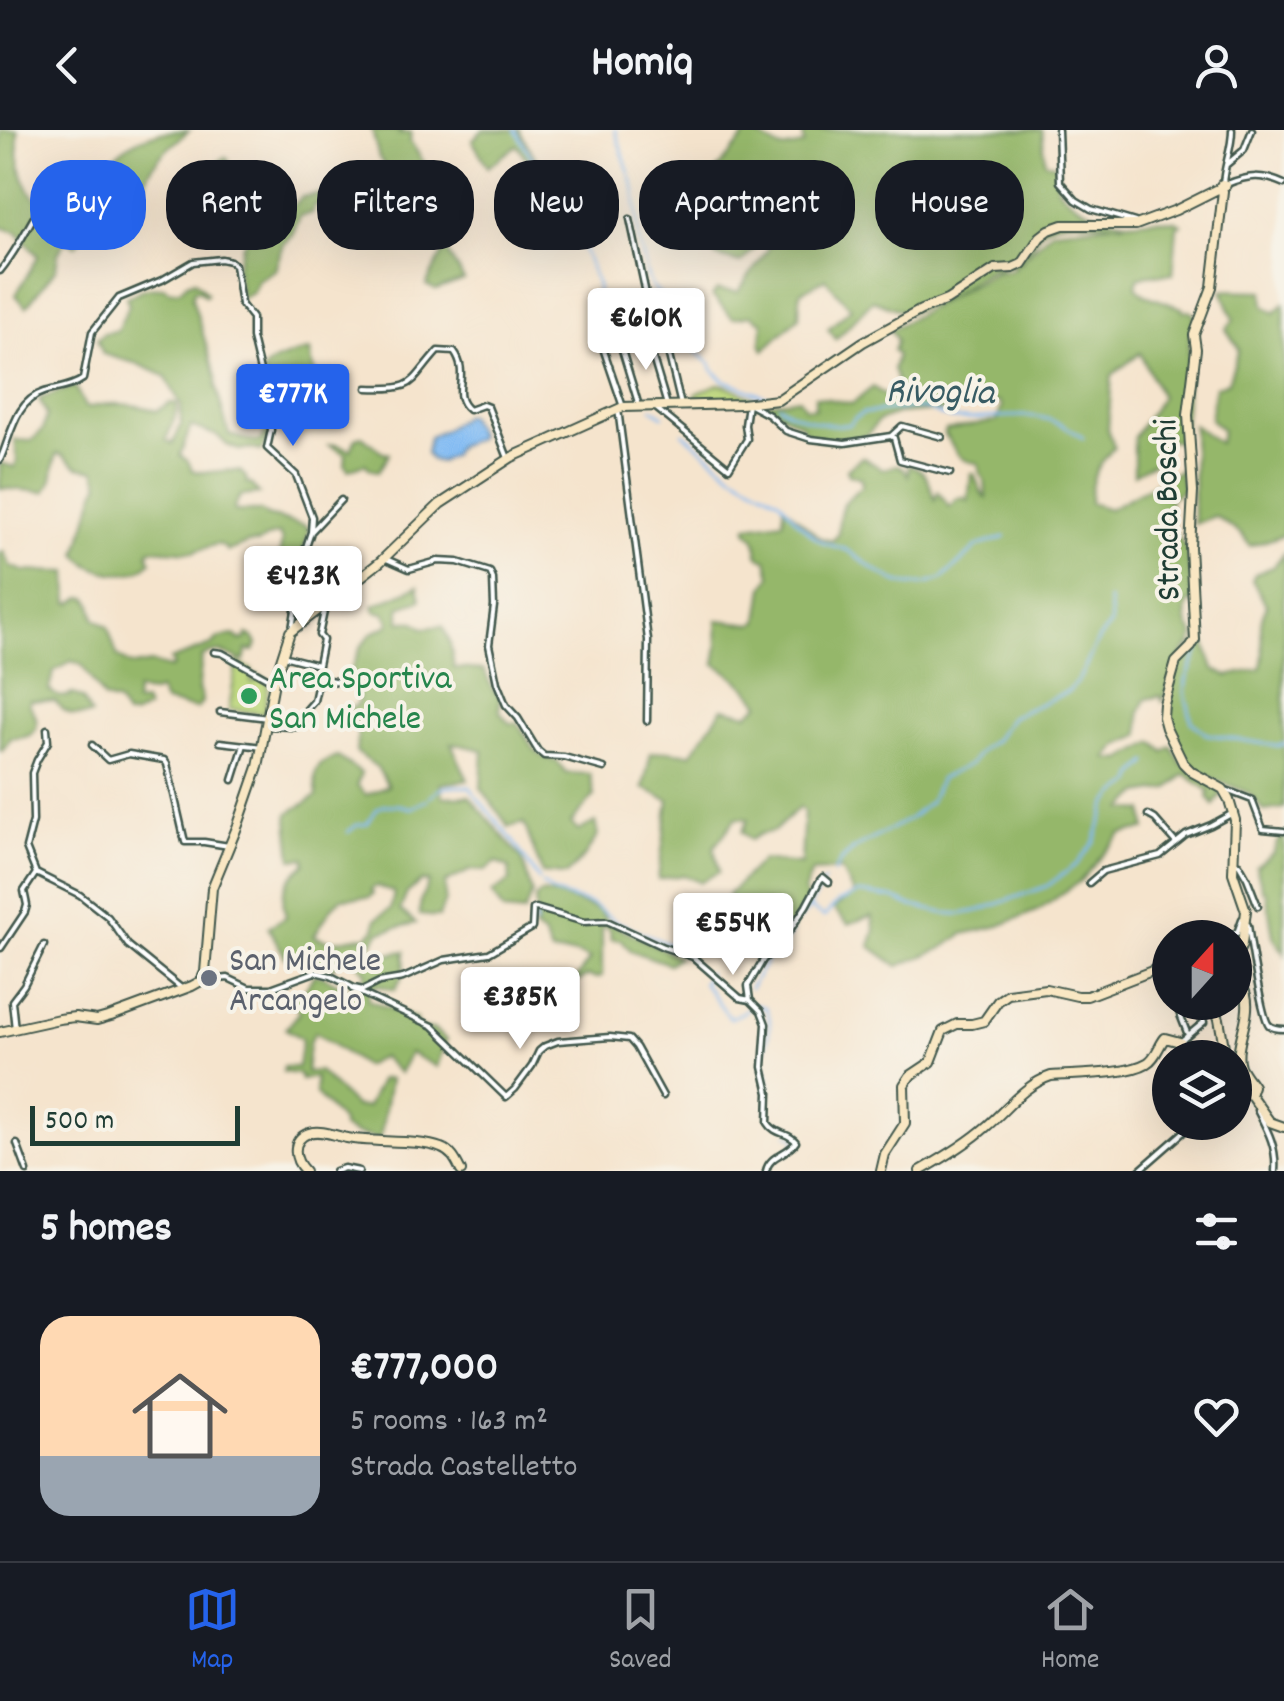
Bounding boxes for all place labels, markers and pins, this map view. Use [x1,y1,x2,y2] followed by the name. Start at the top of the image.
[576,288,716,373] pin: €610K
[223,364,363,449] pin: €777K
[233,546,373,631] pin: €423K
[269,656,452,746] place label: Area Sportiva San Michele
[238,685,260,707] marker: Area Sportiva San Michele
[663,893,803,978] pin: €554K
[229,938,381,1028] place label: San Michele Arcangelo
[198,967,220,989] marker: San Michele Arcangelo
[450,967,590,1052] pin: €385K

